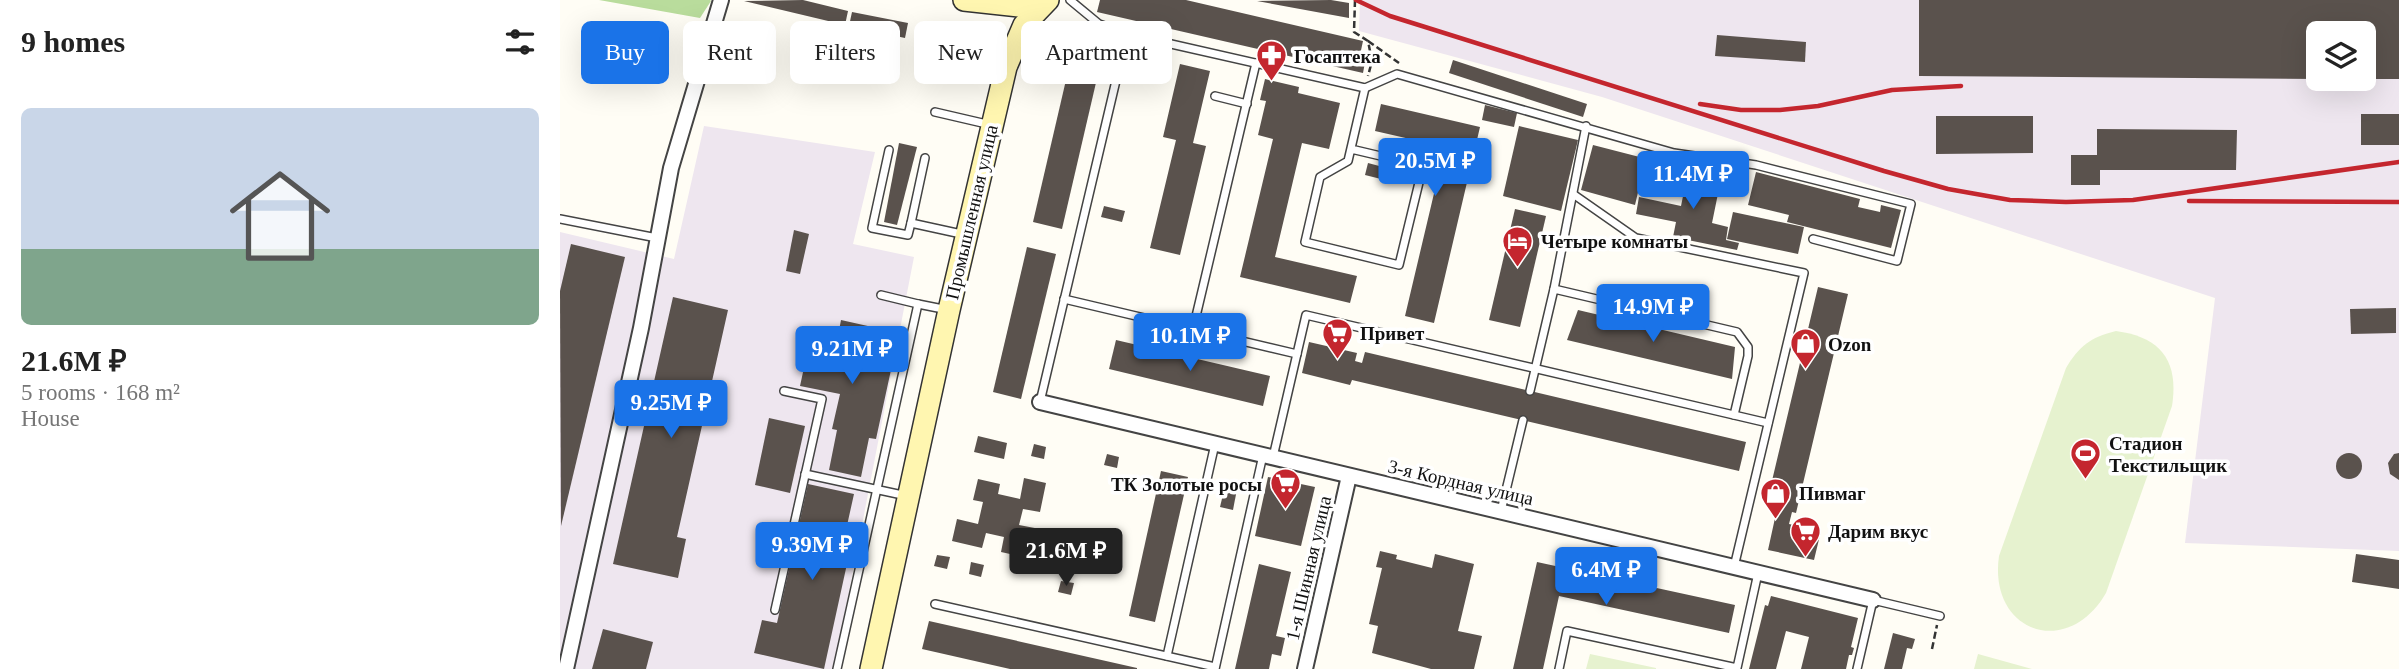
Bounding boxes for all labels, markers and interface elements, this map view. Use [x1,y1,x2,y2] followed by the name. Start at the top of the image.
[581,21,669,84] chip: Buy
[683,21,776,84] chip: Rent
[790,21,900,84] chip: Filters
[914,21,1007,84] chip: New
[1021,21,1172,84] chip: Apartment
[2306,21,2376,91] map controls
[2306,21,2376,91] button: layers
[501,23,539,61] icon: filters
[21,25,125,58] text: 9 homes
[1254,39,1288,83] pharmacy icon: Госаптека
[1294,46,1381,67] place label: Госаптека
[941,122,1002,302] street label: Промышленная улица
[1370,138,1500,198] pin: 20.5M ₽
[1394,148,1476,173] text: 20.5M ₽
[1628,152,1758,211] pin: 11.4M ₽
[217,153,343,279] icon: home
[1653,161,1733,186] text: 11.4M ₽
[1501,224,1535,268] hotel icon: Четыре комнаты
[1541,231,1688,252] place label: Четыре комнаты
[1588,284,1718,344] pin: 14.9M ₽
[1612,294,1694,319] text: 14.9M ₽
[1125,314,1255,373] pin: 10.1M ₽
[1320,316,1354,360] supermarket icon: Привет
[1149,323,1231,348] text: 10.1M ₽
[1360,323,1425,344] place label: Привет
[787,326,917,386] pin: 9.21M ₽
[1788,327,1822,371] shop icon: Ozon
[1828,334,1872,355] place label: Ozon
[811,336,893,361] text: 9.21M ₽
[21,344,127,377] text: 21.6M ₽
[21,380,180,405] text: 5 rooms · 168 m²
[606,380,736,440] pin: 9.25M ₽
[630,390,712,415] text: 9.25M ₽
[21,406,80,431] text: House
[2109,433,2227,476] place label: Стадион Текстильщик
[2069,437,2103,481] sports icon: Стадион Текстильщик
[1386,456,1536,510] street label: 3-я Кордная улица
[1268,467,1302,511] supermarket icon: ТК Золотые росы
[1111,474,1262,495] place label: ТК Золотые росы
[1759,476,1793,520] shop icon: Пивмаг
[1799,483,1866,504] place label: Пивмаг
[1282,493,1335,642] street label: 1-я Шинная улица
[1788,514,1822,558] supermarket icon: Дарим вкус
[1828,521,1928,542] place label: Дарим вкус
[747,522,877,582] pin: 9.39M ₽
[1001,528,1131,588] pin: 21.6M ₽
[771,532,853,557] text: 9.39M ₽
[1025,538,1107,563] text: 21.6M ₽
[1549,548,1663,607] pin: 6.4M ₽
[1571,557,1641,582] text: 6.4M ₽

